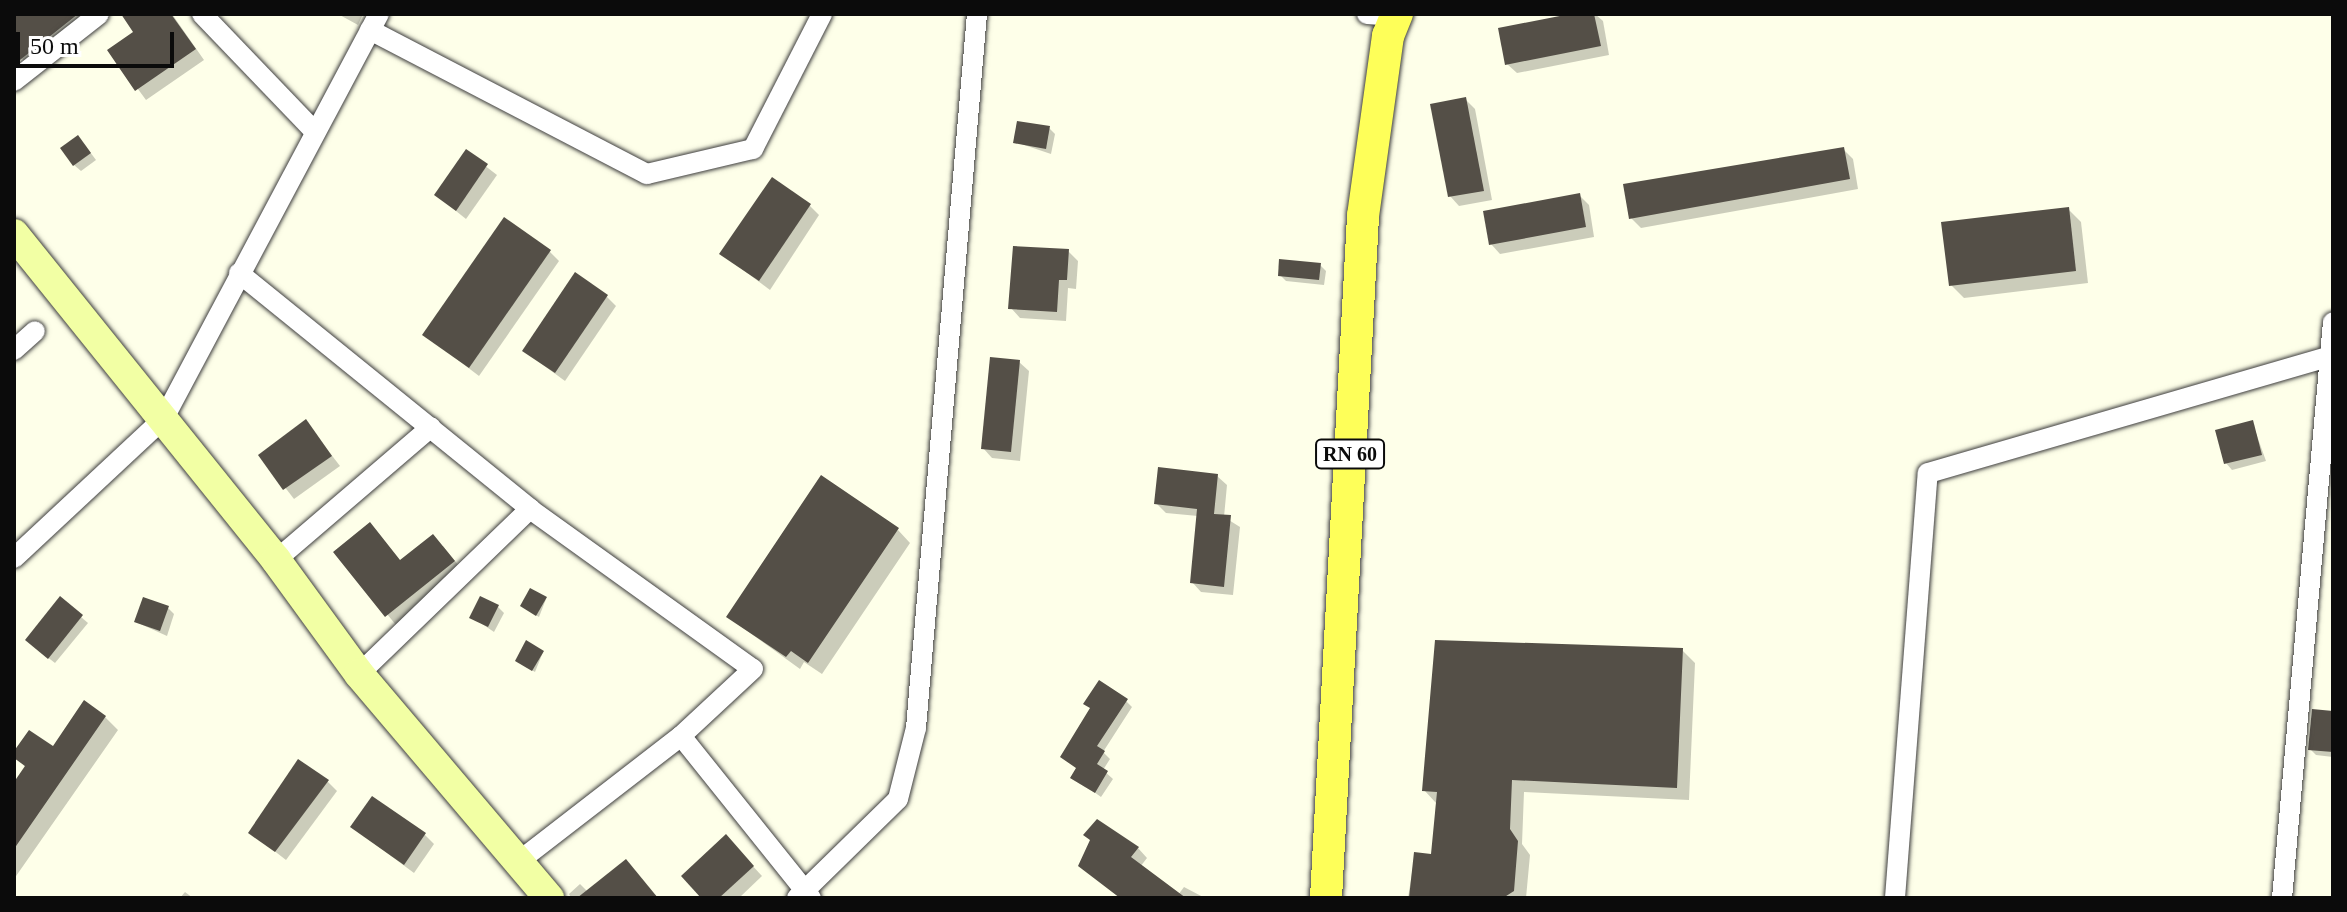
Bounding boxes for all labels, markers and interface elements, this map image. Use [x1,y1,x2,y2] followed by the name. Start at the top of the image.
[20,16,178,66] scale bar
[30,33,79,59] text: 50 m
[1314,438,1386,470] road number: RN 60

